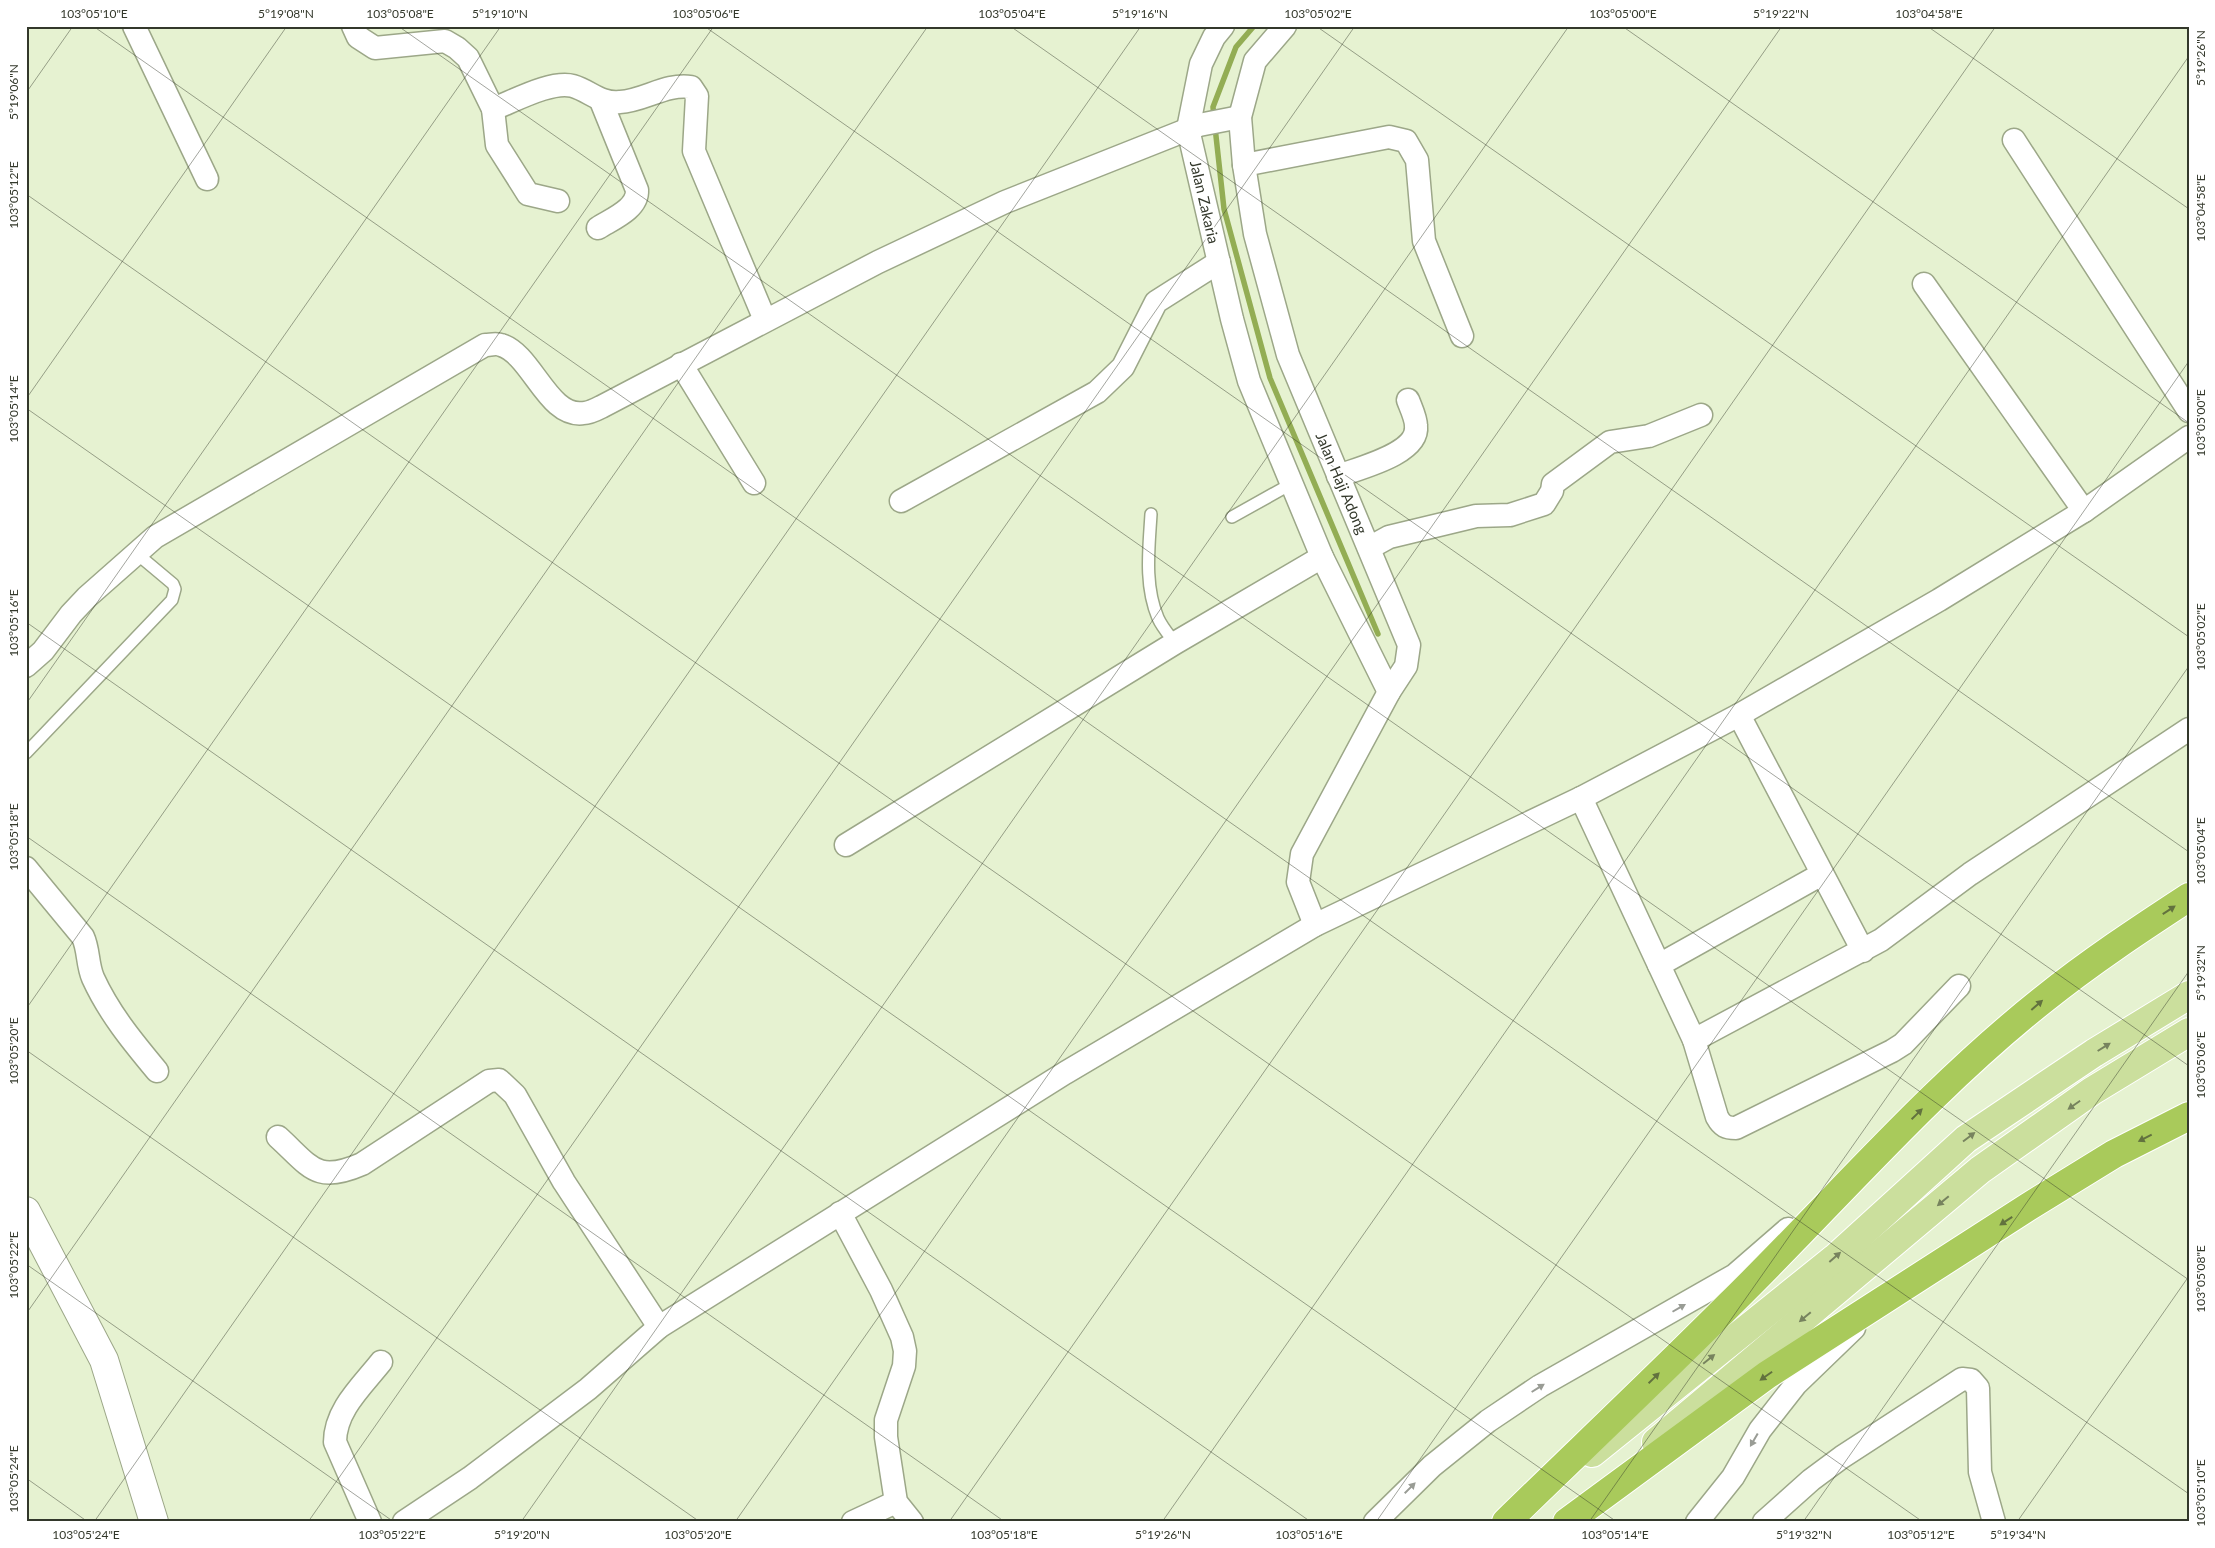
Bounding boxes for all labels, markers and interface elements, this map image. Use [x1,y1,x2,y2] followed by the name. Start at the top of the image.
[60,6,128,21] text: 103°05'10"E
[258,6,314,21] text: 5°19'08"N
[366,6,434,21] text: 103°05'08"E
[472,6,528,21] text: 5°19'10"N
[672,6,740,21] text: 103°05'06"E
[978,6,1046,21] text: 103°05'04"E
[1112,6,1168,21] text: 5°19'16"N
[1284,6,1352,21] text: 103°05'02"E
[1589,6,1657,21] text: 103°05'00"E
[1753,6,1809,21] text: 5°19'22"N
[1895,6,1963,21] text: 103°04'58"E
[2193,30,2208,86] text: 5°19'26"N
[6,64,21,120] text: 5°19'06"N
[1187,159,1223,245] street label: Jalan Zakaria
[6,161,21,229] text: 103°05'12"E
[2193,174,2208,242] text: 103°04'58"E
[6,375,21,443] text: 103°05'14"E
[2193,389,2208,457] text: 103°05'00"E
[1312,429,1372,537] street label: Jalan Haji Adong
[6,589,21,657] text: 103°05'16"E
[2193,603,2208,671] text: 103°05'02"E
[6,803,21,871] text: 103°05'18"E
[2193,817,2208,885] text: 103°05'04"E
[2162,905,2176,915] one-way arrow
[2193,945,2208,1001] text: 5°19'32"N
[2030,999,2043,1010] one-way arrow
[6,1017,21,1085] text: 103°05'20"E
[2193,1031,2208,1099] text: 103°05'06"E
[2097,1042,2111,1051] one-way arrow
[2067,1099,2080,1109] one-way arrow
[1911,1108,1923,1120] one-way arrow
[1962,1132,1975,1143] one-way arrow
[2138,1134,2152,1142] one-way arrow
[1937,1196,1950,1207] one-way arrow
[1999,1216,2012,1226] one-way arrow
[6,1231,21,1299] text: 103°05'22"E
[2193,1245,2208,1313] text: 103°05'08"E
[1829,1252,1841,1263] one-way arrow
[1672,1303,1685,1312] one-way arrow
[1799,1312,1812,1323] one-way arrow
[1702,1354,1715,1365] one-way arrow
[1760,1371,1773,1381] one-way arrow
[1648,1372,1660,1384] one-way arrow
[1531,1384,1544,1393] one-way arrow
[1750,1433,1759,1447] one-way arrow
[6,1445,21,1513] text: 103°05'24"E
[2193,1459,2208,1527] text: 103°05'10"E
[1403,1482,1415,1494] one-way arrow
[52,1527,120,1542] text: 103°05'24"E
[358,1527,426,1542] text: 103°05'22"E
[494,1527,550,1542] text: 5°19'20"N
[664,1527,732,1542] text: 103°05'20"E
[970,1527,1038,1542] text: 103°05'18"E
[1135,1527,1191,1542] text: 5°19'26"N
[1275,1527,1343,1542] text: 103°05'16"E
[1581,1527,1649,1542] text: 103°05'14"E
[1776,1527,1832,1542] text: 5°19'32"N
[1887,1527,1955,1542] text: 103°05'12"E
[1990,1527,2046,1542] text: 5°19'34"N

